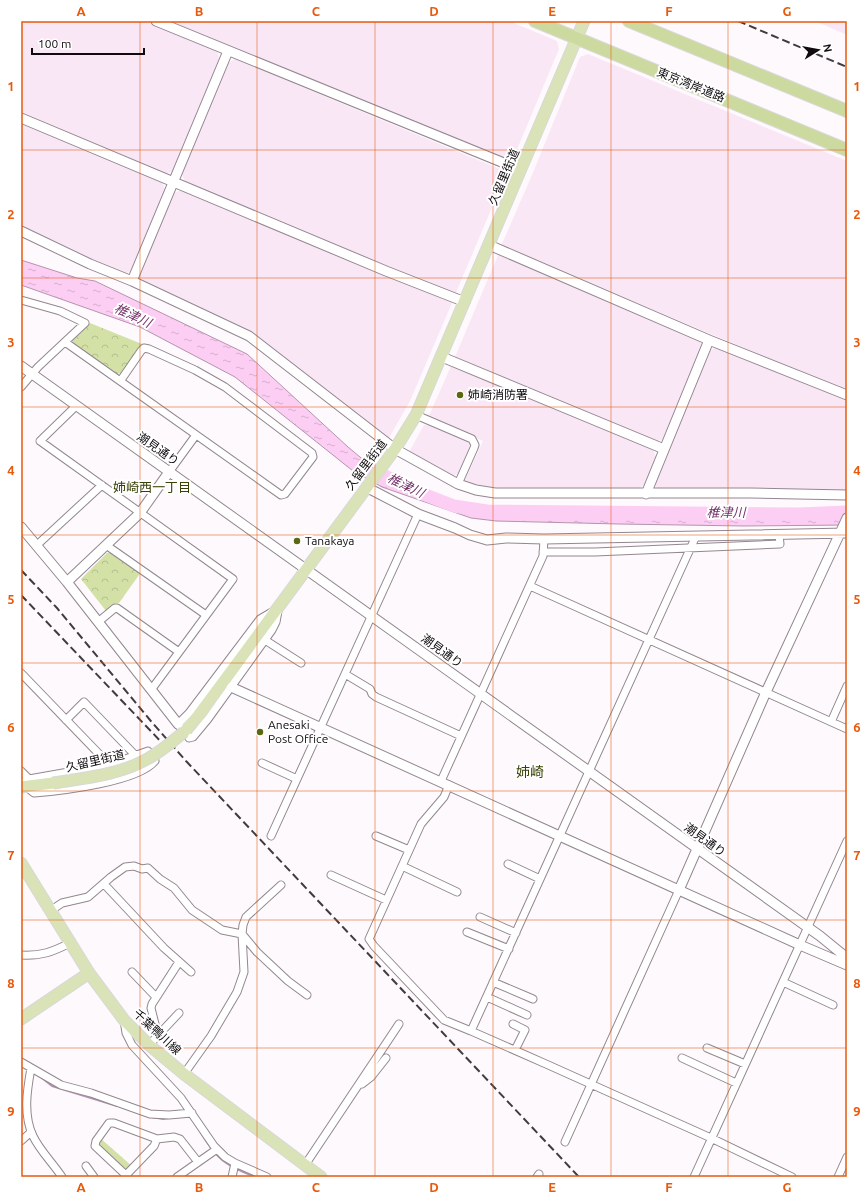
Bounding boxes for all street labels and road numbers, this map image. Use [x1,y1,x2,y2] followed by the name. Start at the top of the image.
[655,65,727,104] street label: 東京湾岸道路
[486,147,521,207] street label: 久留里街道
[135,429,182,468] street label: 潮見通り
[342,437,389,493] street label: 久留里街道
[419,631,466,670] street label: 潮見通り
[64,747,126,774] street label: 久留里街道
[682,820,729,859] street label: 潮見通り
[131,1006,184,1057] street label: 千葉鴨川線

